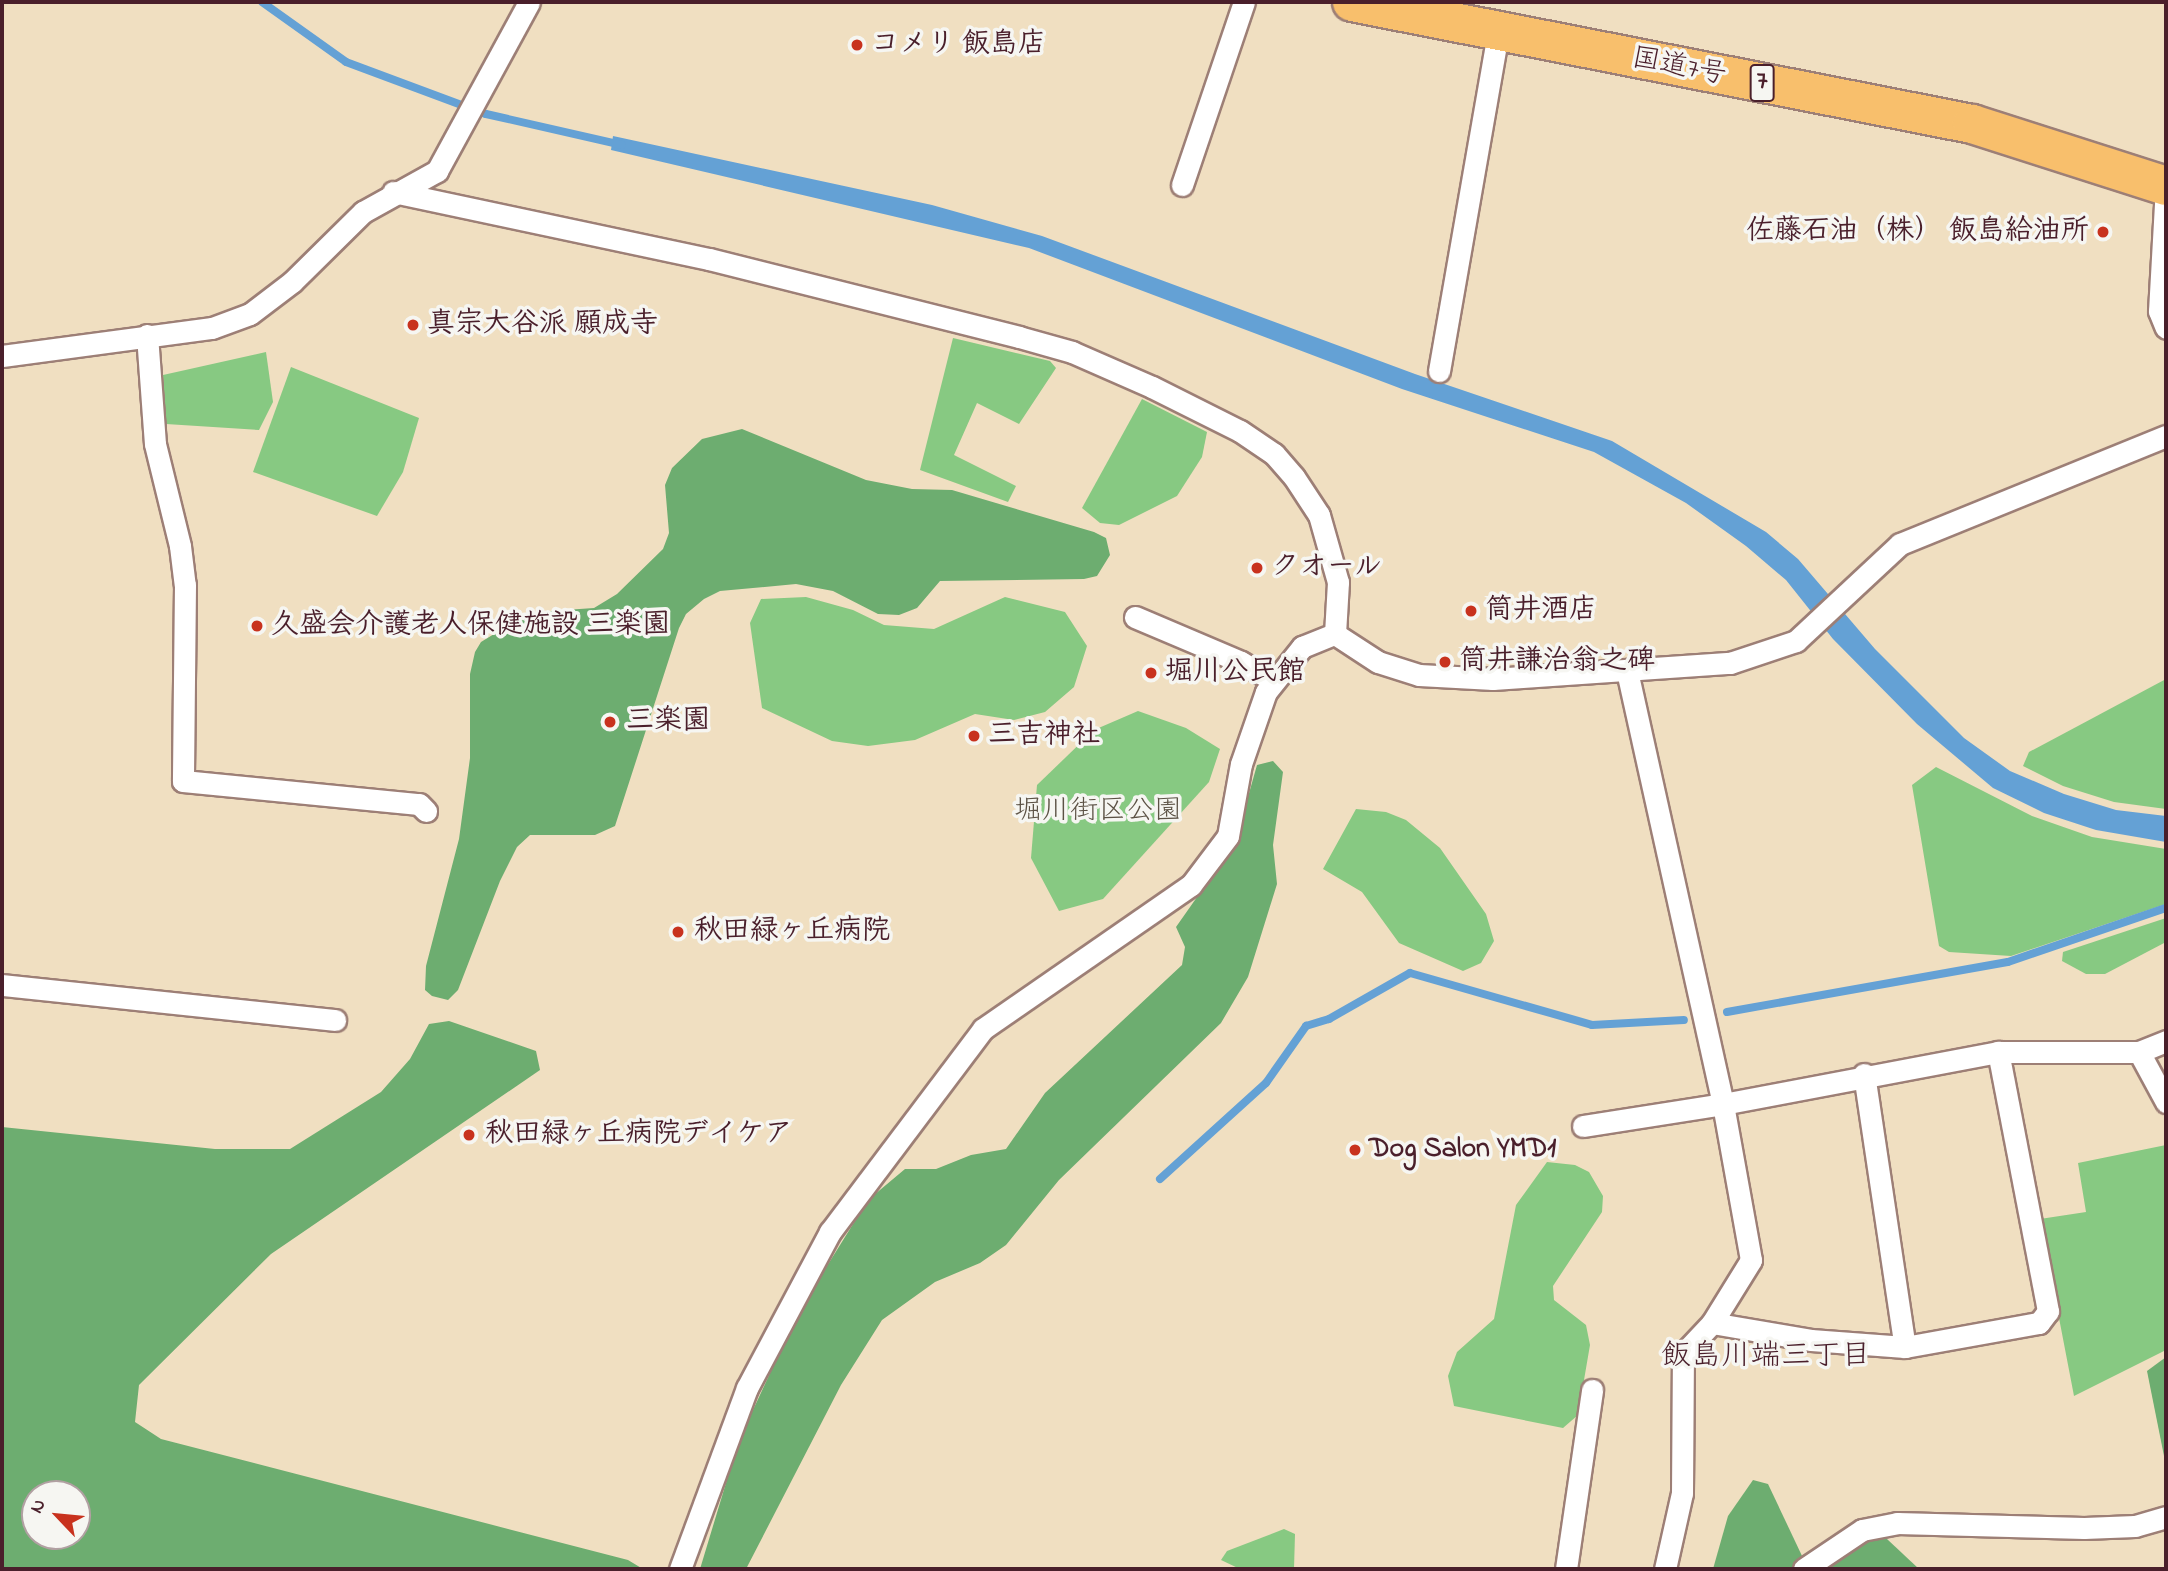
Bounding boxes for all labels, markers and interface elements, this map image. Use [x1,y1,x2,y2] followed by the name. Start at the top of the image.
[871,28,1046,62] place label: コメリ 飯島店
[849,37,865,53] marker: コメリ 飯島店
[1629,42,1729,94] street label: 国道7号
[1748,60,1776,106] road number: 7
[1746,215,2089,249] place label: 佐藤石油（株） 飯島給油所
[2095,224,2111,240] marker: 佐藤石油（株） 飯島給油所
[427,308,658,342] place label: 真宗大谷派 願成寺
[405,317,421,333] marker: 真宗大谷派 願成寺
[1271,551,1383,585] place label: クオール
[1249,560,1265,576] marker: クオール
[1485,594,1597,628] place label: 筒井酒店
[1463,603,1479,619] marker: 筒井酒店
[271,609,670,643] place label: 久盛会介護老人保健施設 三楽園
[249,618,265,634] marker: 久盛会介護老人保健施設 三楽園
[1459,645,1655,679] place label: 筒井謙治翁之碑
[1437,654,1453,670] marker: 筒井謙治翁之碑
[1165,656,1305,690] place label: 堀川公民館
[1143,665,1159,681] marker: 堀川公民館
[626,705,710,739] place label: 三楽園
[600,712,620,732] marker: 三楽園
[988,719,1100,753] place label: 三吉神社
[966,728,982,744] marker: 三吉神社
[1014,795,1182,829] park label: 堀川街区公園
[694,915,890,949] place label: 秋田緑ヶ丘病院
[668,922,688,942] marker: 秋田緑ヶ丘病院
[485,1118,793,1152] place label: 秋田緑ヶ丘病院デイケア
[459,1125,479,1145] marker: 秋田緑ヶ丘病院デイケア
[1369,1133,1556,1167] place label: Dog Salon YMD1
[1347,1142,1363,1158] marker: Dog Salon YMD1
[1661,1339,1871,1375] district label: 飯島川端三丁目
[21,1480,91,1550] north arrow
[24,1495,53,1518] text: N

